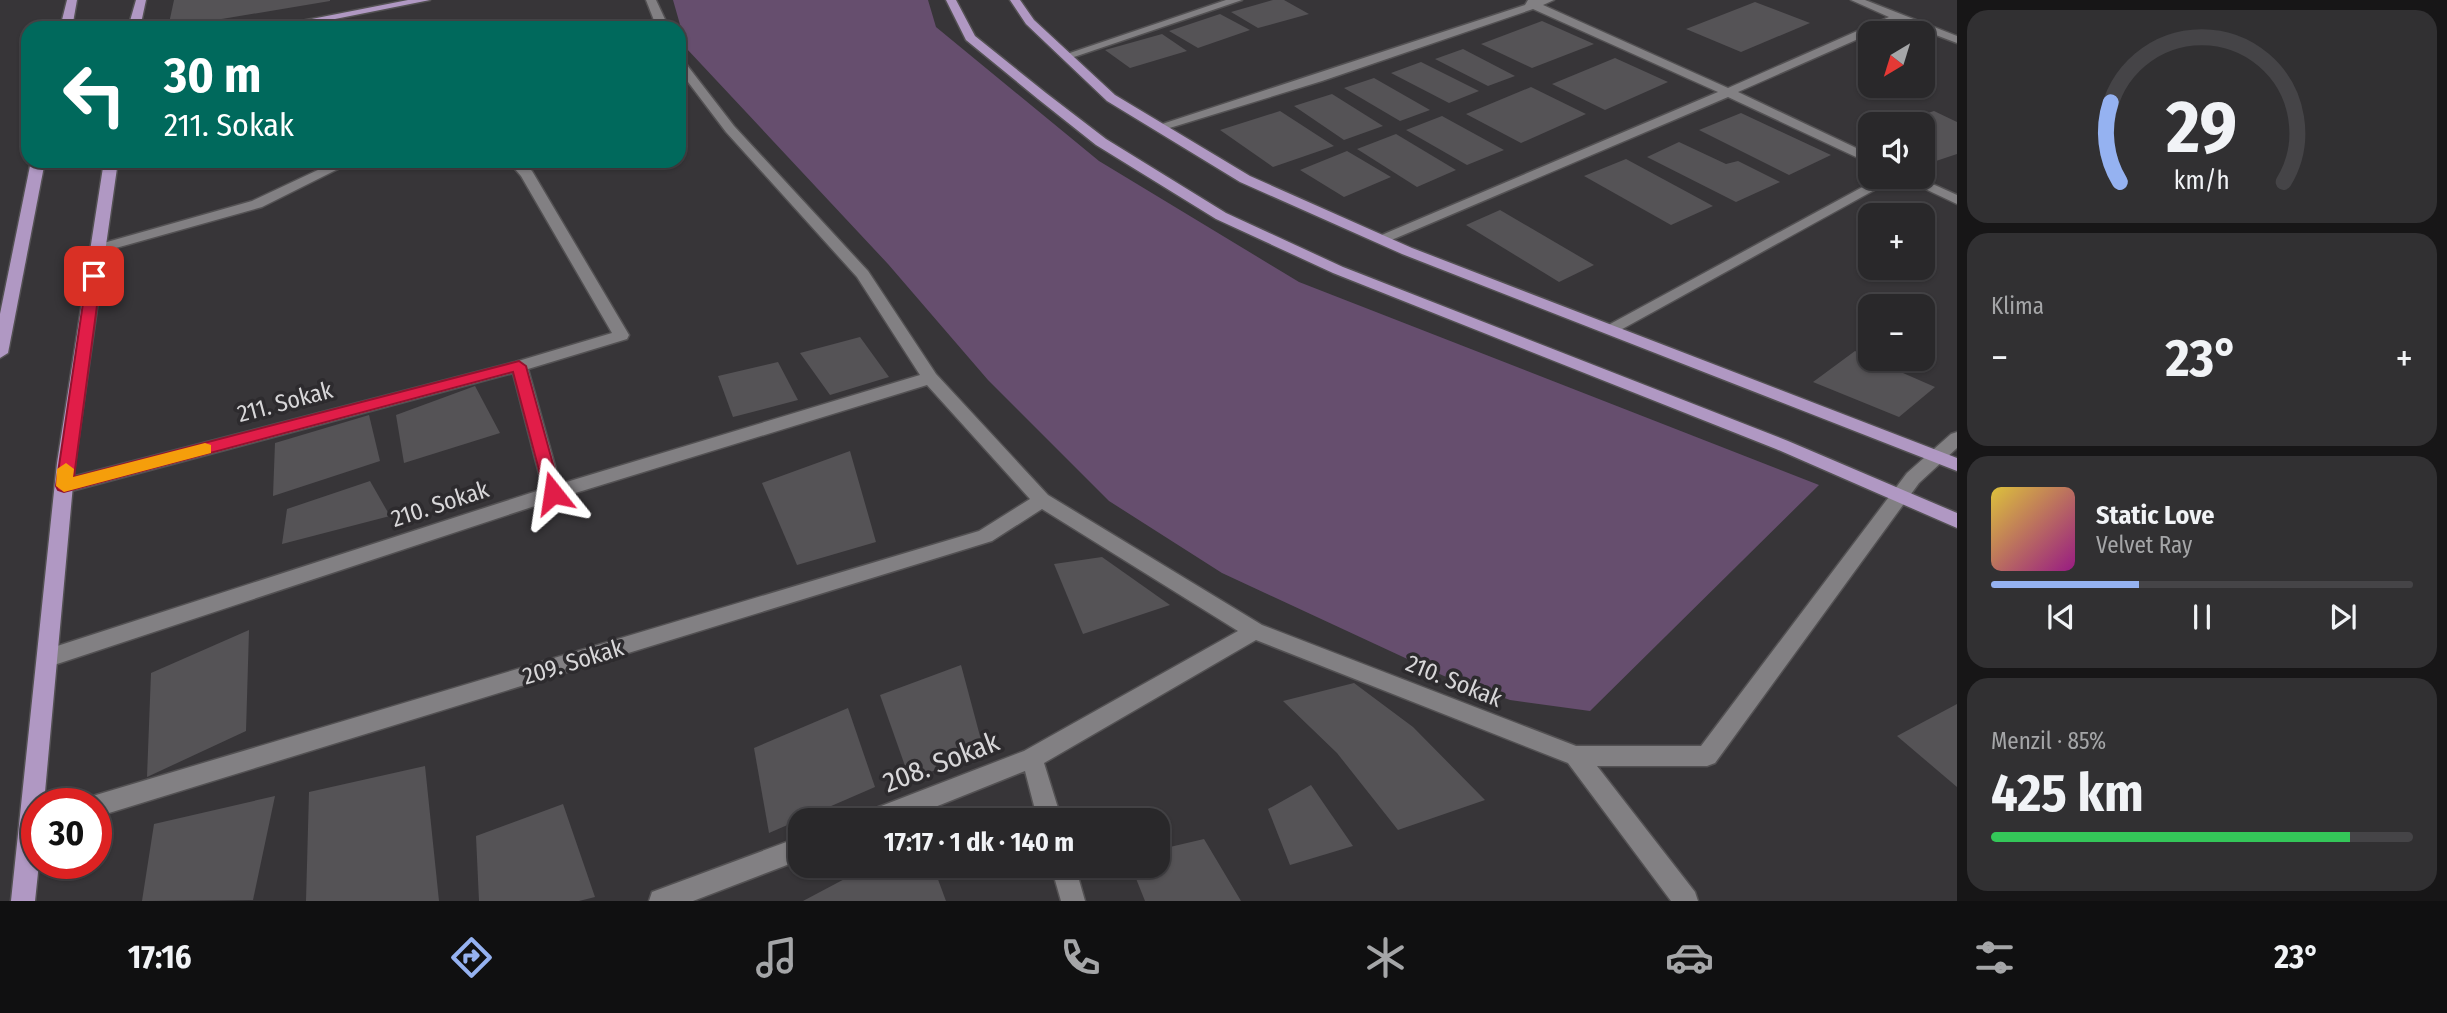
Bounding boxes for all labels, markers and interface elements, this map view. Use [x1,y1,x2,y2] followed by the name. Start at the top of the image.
[1858,21,1936,98] north arrow
[1858,21,1935,371] map controls
[164,46,262,105] text: 30 m
[49,49,140,140] icon: left
[2166,85,2237,172] text: 29
[164,106,294,144] text: 211. Sokak
[1858,112,1935,189] button: sound
[2174,166,2230,196] text: km/h
[1858,203,1935,280] button: +
[64,246,124,306] pin
[75,257,113,295] icon: arrive
[1991,292,2044,320] text: Klima
[1858,294,1935,371] button: −
[2165,327,2238,390] text: 23°
[1991,335,2008,381] text: −
[2396,335,2413,381] text: +
[234,376,336,428] street label: 211. Sokak
[516,456,590,530] position arrow
[388,475,493,533] street label: 210. Sokak
[2096,500,2214,531] text: Static Love
[2096,531,2192,559] text: Velvet Ray
[2042,598,2080,636] icon: previous
[2183,598,2221,636] icon: pause
[2324,598,2362,636] icon: next
[519,633,627,691] street label: 209. Sokak
[1402,649,1507,713] street label: 210. Sokak
[878,724,1004,799] street label: 208. Sokak
[1991,727,2106,755] text: Menzil · 85%
[1991,762,2144,825] text: 425 km
[21,788,112,879] speed limit sign: 30
[884,827,1074,858] text: 17:17 · 1 dk · 140 m
[447,933,496,982] icon: directions
[752,933,801,982] icon: music
[1056,933,1105,982] icon: phone
[1361,933,1410,982] icon: climate
[1665,933,1714,982] icon: car
[1970,933,2019,982] icon: filters
[128,938,191,976] text: 17:16
[2274,938,2319,976] text: 23°

